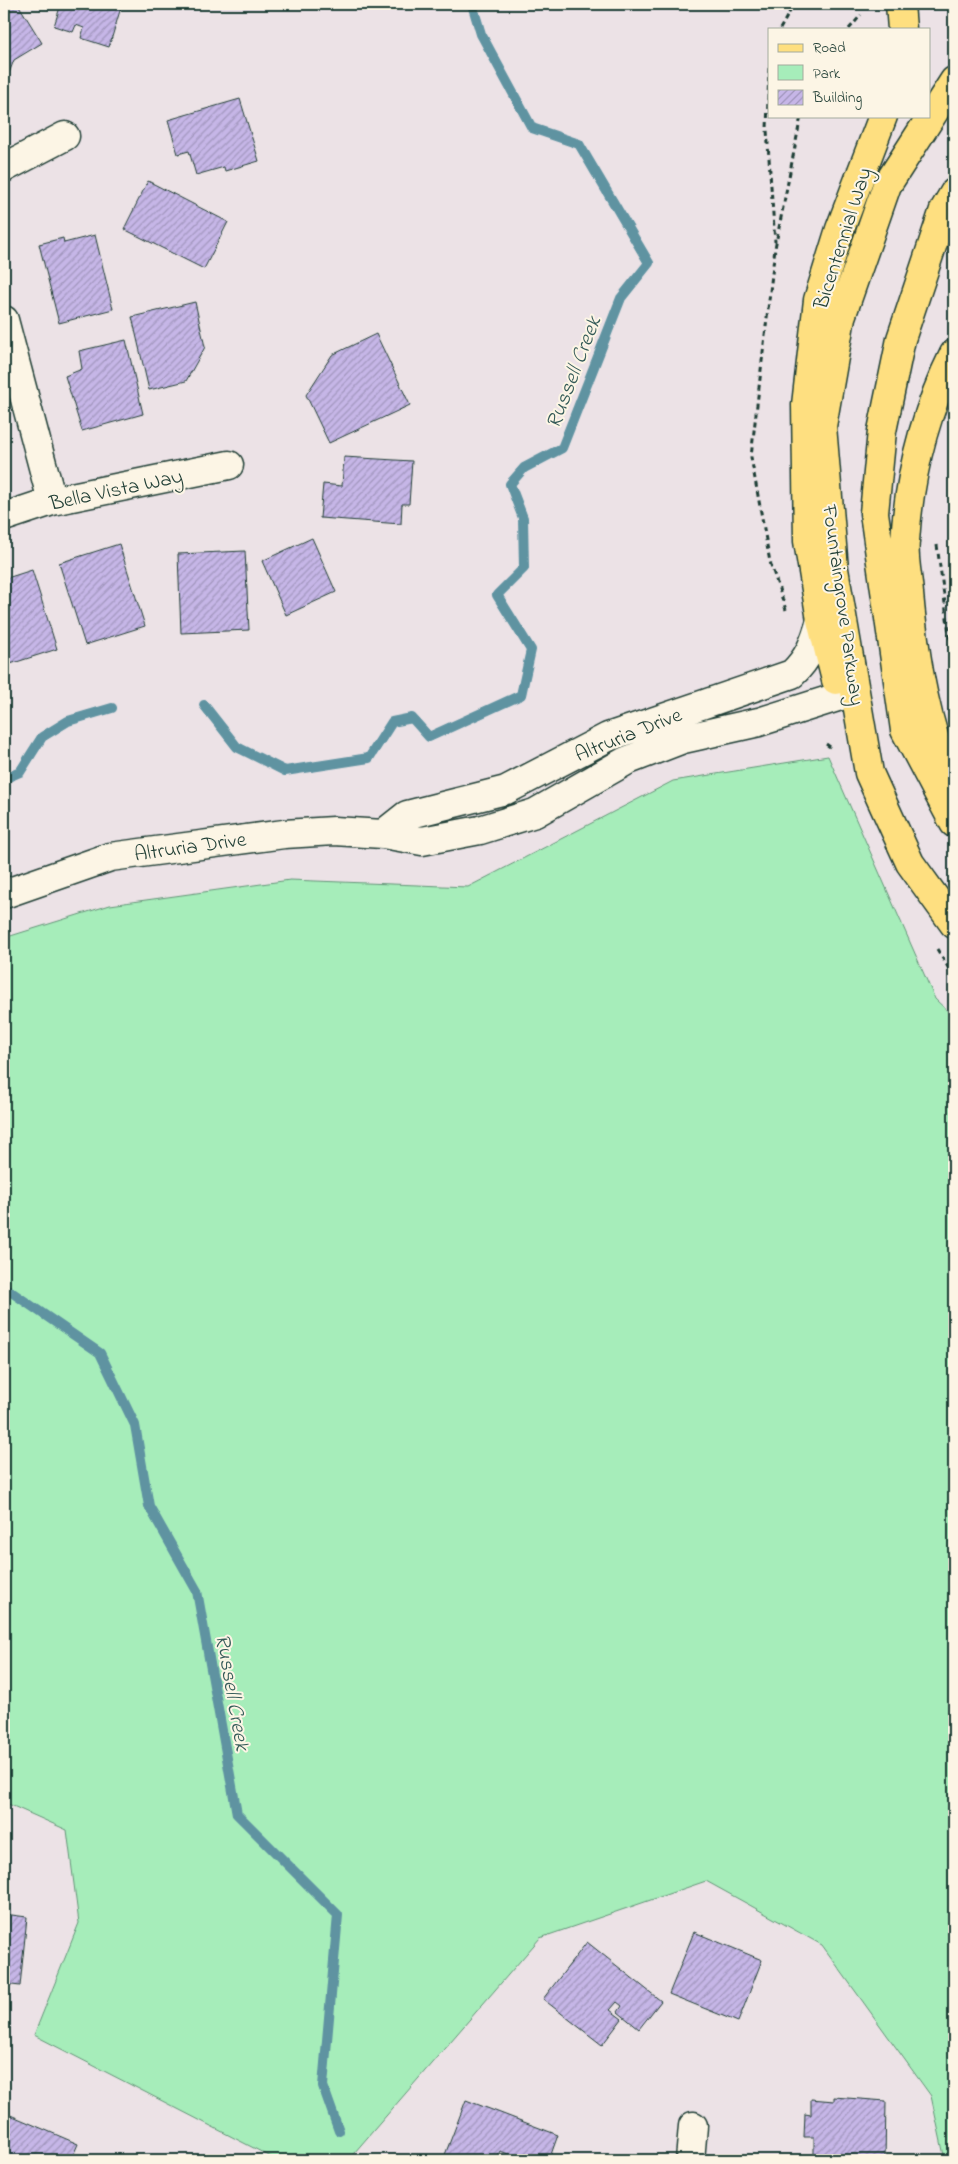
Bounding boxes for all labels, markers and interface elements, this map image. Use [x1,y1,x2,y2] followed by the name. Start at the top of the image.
[768,28,930,118] legend
[813,37,846,59] text: Road
[813,63,841,85] text: Park
[812,87,862,110] text: Building
[807,164,883,315] street label: Bicentennial Way
[539,311,611,434] water label: Russell Creek
[46,462,186,522] street label: Bella Vista Way
[811,502,871,708] street label: Fountaingrove Parkway
[571,701,687,771] street label: Altruria Drive
[132,825,249,871] street label: Altruria Drive
[205,1632,257,1755] water label: Russell Creek

